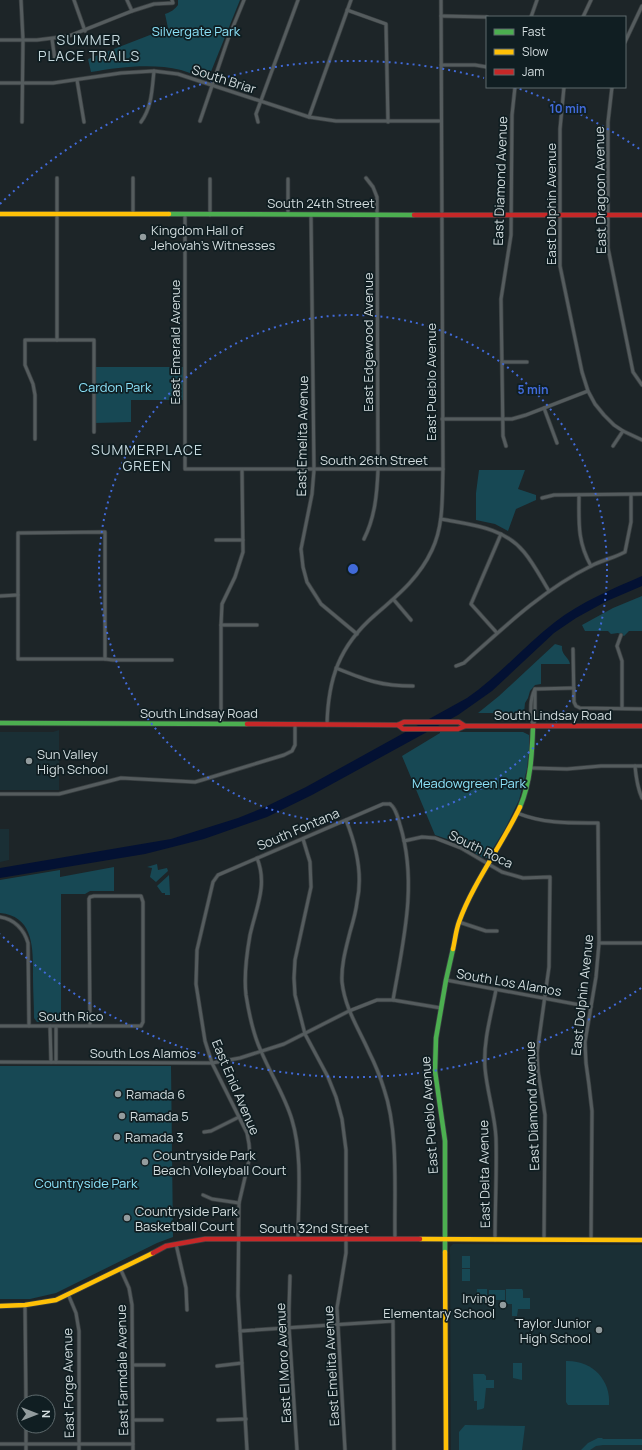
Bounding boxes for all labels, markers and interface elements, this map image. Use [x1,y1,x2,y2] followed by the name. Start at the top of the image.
[486,16,626,88] legend
[152,22,241,40] park label: Silvergate Park
[522,23,546,40] text: Fast
[38,30,140,65] district label: SUMMER PLACE TRAILS
[522,43,548,60] text: Slow
[190,60,259,98] street label: South Briar
[522,63,544,80] text: Jam
[549,100,587,117] text: 10 min
[489,116,511,246] street label: East Diamond Avenue
[590,126,610,254] street label: East Dragoon Avenue
[542,143,560,265] street label: East Dolphin Avenue
[267,194,375,212] street label: South 24th Street
[151,221,276,254] place label: Kingdom Hall of Jehovah's Witnesses
[138,232,148,242] marker: Kingdom Hall of Jehovah's Witnesses
[359,272,377,412] street label: East Edgewood Avenue
[166,279,184,404] street label: East Emerald Avenue
[422,323,440,441] street label: East Pueblo Avenue
[292,375,312,497] street label: East Emelita Avenue
[79,378,152,396] park label: Cardon Park
[517,381,549,398] text: 5 min
[91,440,203,475] district label: SUMMERPLACE GREEN
[320,451,428,469] street label: South 26th Street
[346,562,360,576] centre of rings
[140,704,258,722] street label: South Lindsay Road
[494,706,612,724] street label: South Lindsay Road
[37,745,108,778] place label: Sun Valley High School
[24,756,34,766] marker: Sun Valley High School
[412,774,527,792] park label: Meadowgreen Park
[254,804,342,854] street label: South Fontana
[446,826,516,872] street label: South Roca
[567,933,597,1057] street label: East Dolphin Avenue
[455,964,563,1000] street label: South Los Alamos
[39,1007,104,1025] street label: South Rico
[208,1036,264,1138] street label: East Enid Avenue
[521,1041,543,1171] street label: East Diamond Avenue
[90,1044,196,1062] street label: South Los Alamos
[416,1055,442,1174] street label: East Pueblo Avenue
[126,1085,185,1103] place label: Ramada 6
[113,1089,123,1099] marker: Ramada 6
[130,1107,189,1125] place label: Ramada 5
[117,1111,127,1121] marker: Ramada 5
[474,1119,494,1228] street label: East Delta Avenue
[125,1128,183,1146] place label: Ramada 3
[112,1132,122,1142] marker: Ramada 3
[153,1146,287,1179] place label: Countryside Park Beach Volleyball Court
[140,1157,150,1167] marker: Countryside Park Beach Volleyball Court
[35,1174,138,1192] park label: Countryside Park
[135,1202,238,1235] place label: Countryside Park Basketball Court
[122,1213,132,1223] marker: Countryside Park Basketball Court
[259,1219,369,1237] street label: South 32nd Street
[383,1289,495,1322] place label: Irving Elementary School
[498,1300,508,1310] marker: Irving Elementary School
[271,1302,295,1424] street label: East El Moro Avenue
[112,1304,132,1436] street label: East Farmdale Avenue
[319,1305,343,1427] street label: East Emelita Avenue
[516,1314,591,1347] place label: Taylor Junior High School
[594,1325,604,1335] marker: Taylor Junior High School
[58,1327,78,1438] street label: East Forge Avenue
[16,1394,56,1434] north arrow
[39,1410,54,1418] text: N

